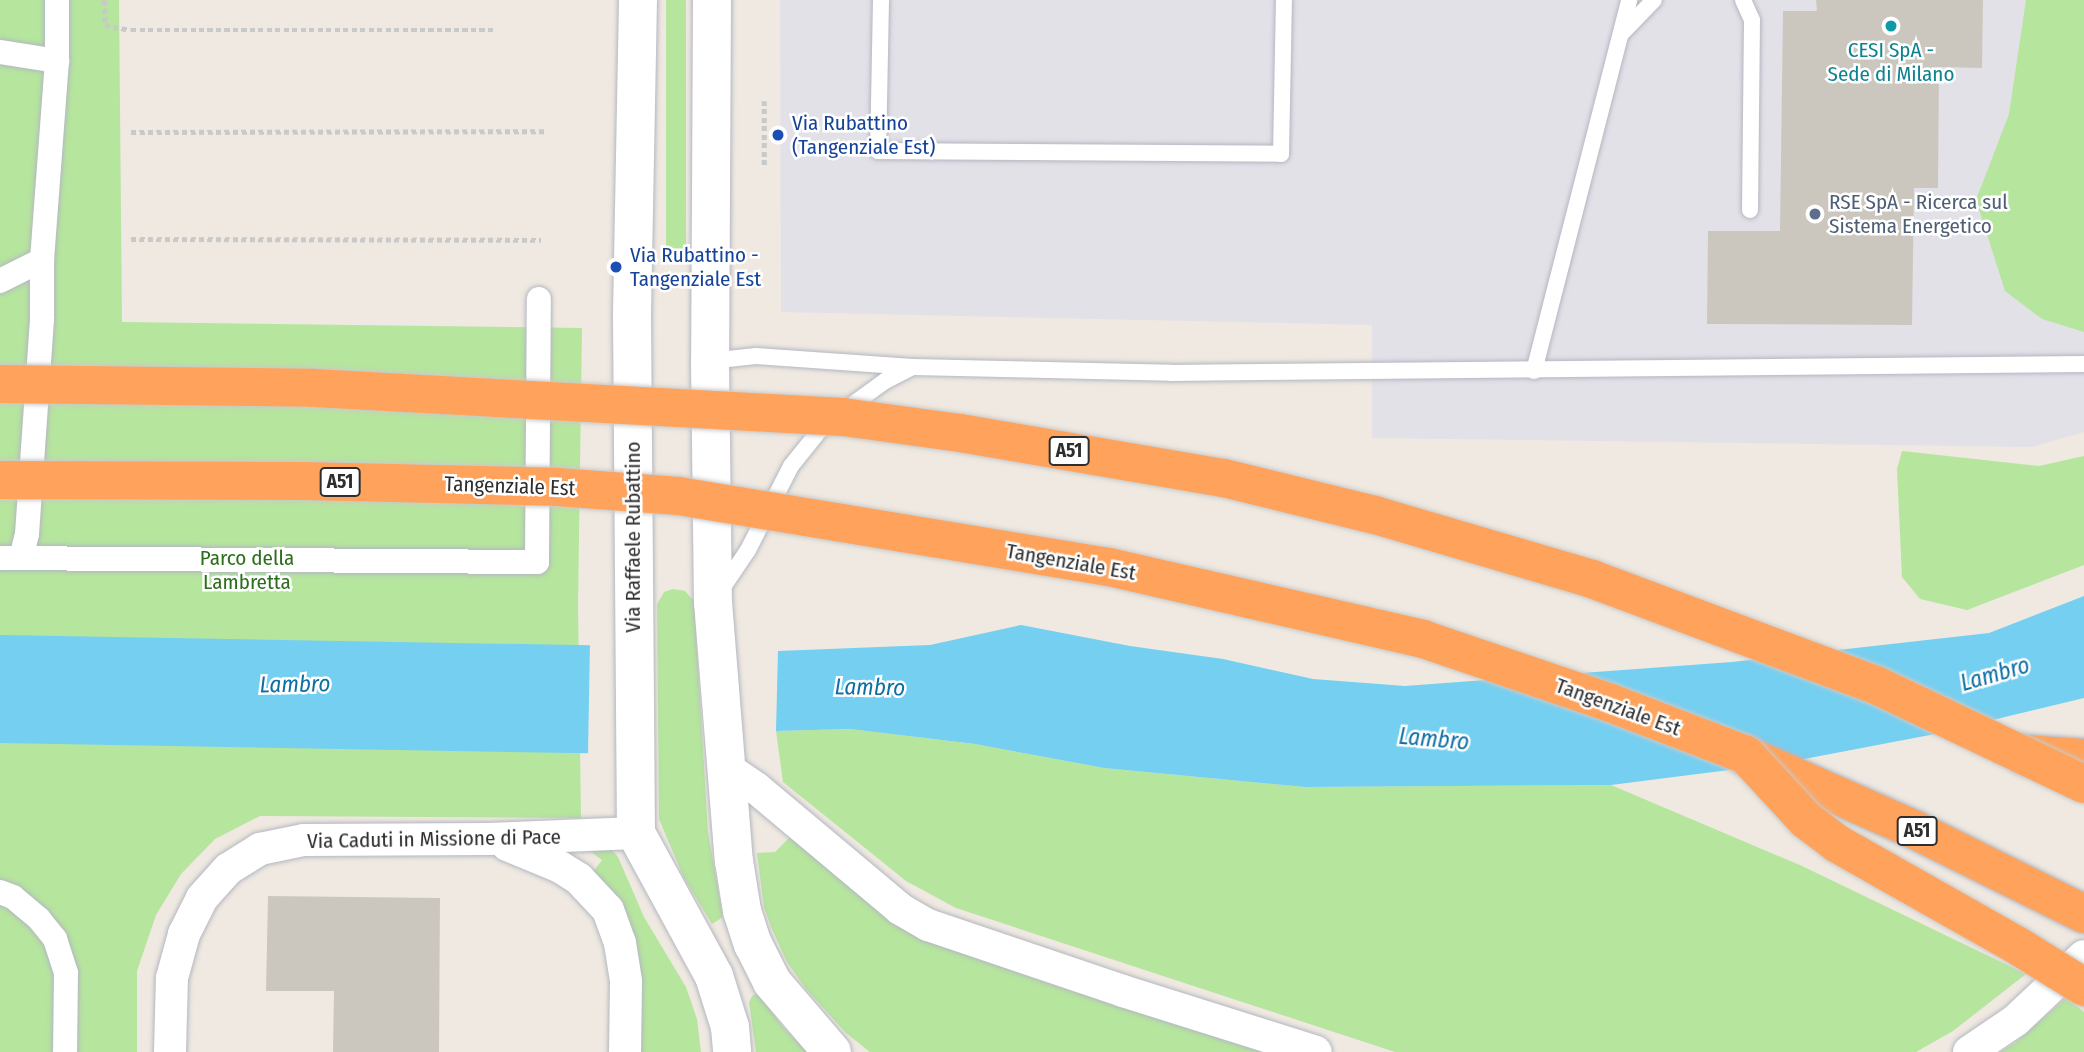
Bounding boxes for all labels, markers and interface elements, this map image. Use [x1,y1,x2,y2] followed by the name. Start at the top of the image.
[1883,18,1899,34] marker: CESI SpA - Sede di Milano
[1828,37,1954,87] place label: CESI SpA - Sede di Milano
[792,110,935,160] place label: Via Rubattino (Tangenziale Est)
[770,127,786,143] marker: Via Rubattino (Tangenziale Est)
[1829,189,2008,239] place label: RSE SpA - Ricerca sul Sistema Energetico
[1807,206,1823,222] marker: RSE SpA - Ricerca sul Sistema Energetico
[630,242,761,292] place label: Via Rubattino - Tangenziale Est
[608,259,624,275] marker: Via Rubattino - Tangenziale Est
[1048,436,1090,466] road number: A51
[620,441,646,633] street label: Via Raffaele Rubattino
[319,467,361,498] road number: A51
[444,471,576,501] street label: Tangenziale Est
[1004,538,1138,586] street label: Tangenziale Est
[200,545,294,595] park label: Parco della Lambretta
[1957,651,2033,697] water label: Lambro
[259,670,331,698] water label: Lambro
[834,673,906,701] water label: Lambro
[1552,673,1684,741] street label: Tangenziale Est
[1398,722,1470,756] water label: Lambro
[1896,816,1938,846] road number: A51
[307,824,561,854] street label: Via Caduti in Missione di Pace

